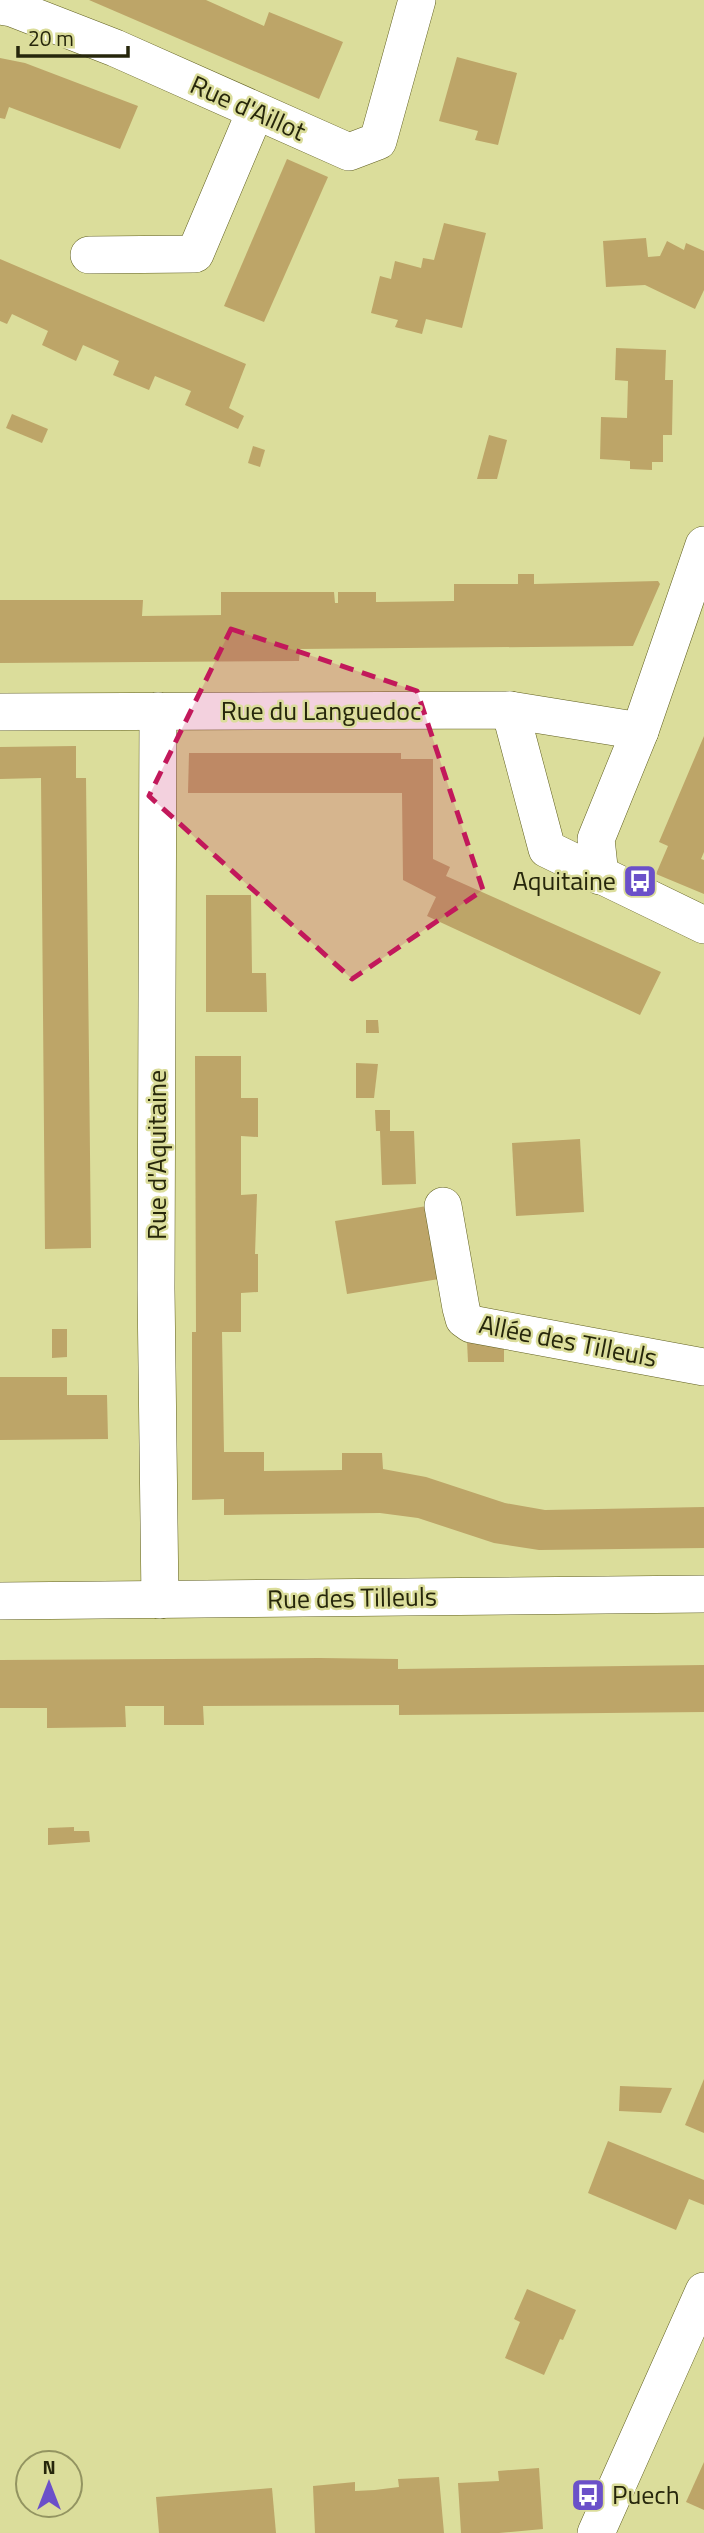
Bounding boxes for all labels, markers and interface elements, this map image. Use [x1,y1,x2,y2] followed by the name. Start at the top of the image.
[18,14,128,58] scale bar
[28,22,74,54] text: 20 m
[184,65,312,150] street label: Rue d'Aillot
[221,691,421,730] street label: Rue du Languedoc
[513,861,616,900] place label: Aquitaine
[621,862,659,900] bus stop icon: Aquitaine
[137,1070,176,1240] street label: Rue d'Aquitaine
[476,1304,660,1377] street label: Allée des Tilleuls
[267,1577,437,1618] street label: Rue des Tilleuls
[14,2449,84,2519] north arrow
[42,2452,56,2481] text: N
[612,2475,680,2514] place label: Puech
[569,2476,607,2514] bus stop icon: Puech

